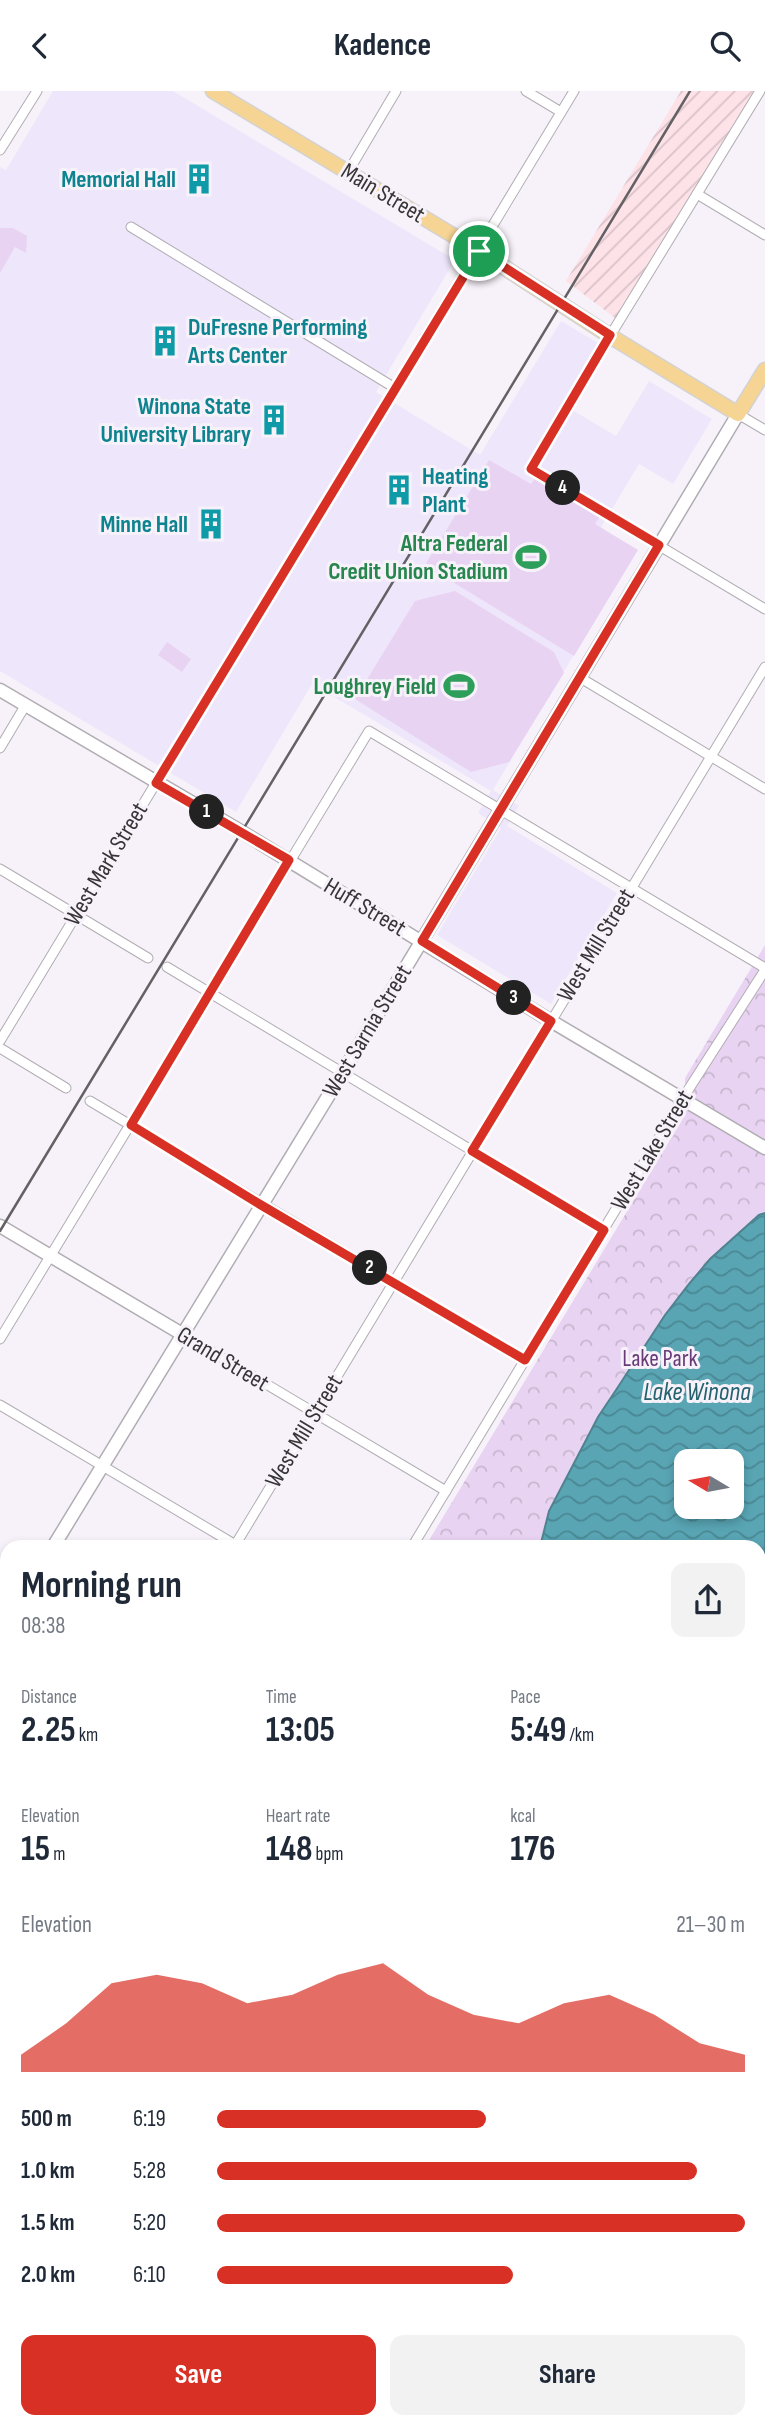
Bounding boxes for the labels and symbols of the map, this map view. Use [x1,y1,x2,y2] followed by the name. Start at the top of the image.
[336,157,430,229] street label: Main Street
[182,162,216,196] building icon: Memorial Hall
[61,165,176,194] place label: Memorial Hall
[449,221,509,281] pin
[187,313,367,370] place label: DuFresne Performing Arts Center
[148,324,182,358] building icon: DuFresne Performing Arts Center
[100,392,251,449] place label: Winona State University Library
[257,403,291,437] building icon: Winona State University Library
[422,462,488,519] place label: Heating Plant
[546,471,580,505] pin: 4
[382,473,416,507] building icon: Heating Plant
[194,507,228,541] building icon: Minne Hall
[100,510,188,539] place label: Minne Hall
[328,529,508,586] place label: Altra Federal Credit Union Stadium
[514,540,548,574] sports icon: Altra Federal Credit Union Stadium
[442,669,476,703] sports icon: Loughrey Field
[313,672,436,701] place label: Loughrey Field
[190,795,224,829] pin: 1
[58,797,154,931] street label: West Mark Street
[319,871,411,943] street label: Huff Street
[551,883,641,1007] street label: West Mill Street
[316,959,418,1103] street label: West Sarnia Street
[496,981,532,1016] pin: 3
[605,1084,699,1216] street label: West Lake Street
[352,1251,388,1285] pin: 2
[172,1320,274,1398] street label: Grand Street
[622,1344,698,1373] park label: Lake Park
[259,1369,349,1493] street label: West Mill Street
[643,1377,751,1408] water label: Lake Winona
[674,1449,744,1519] north arrow

